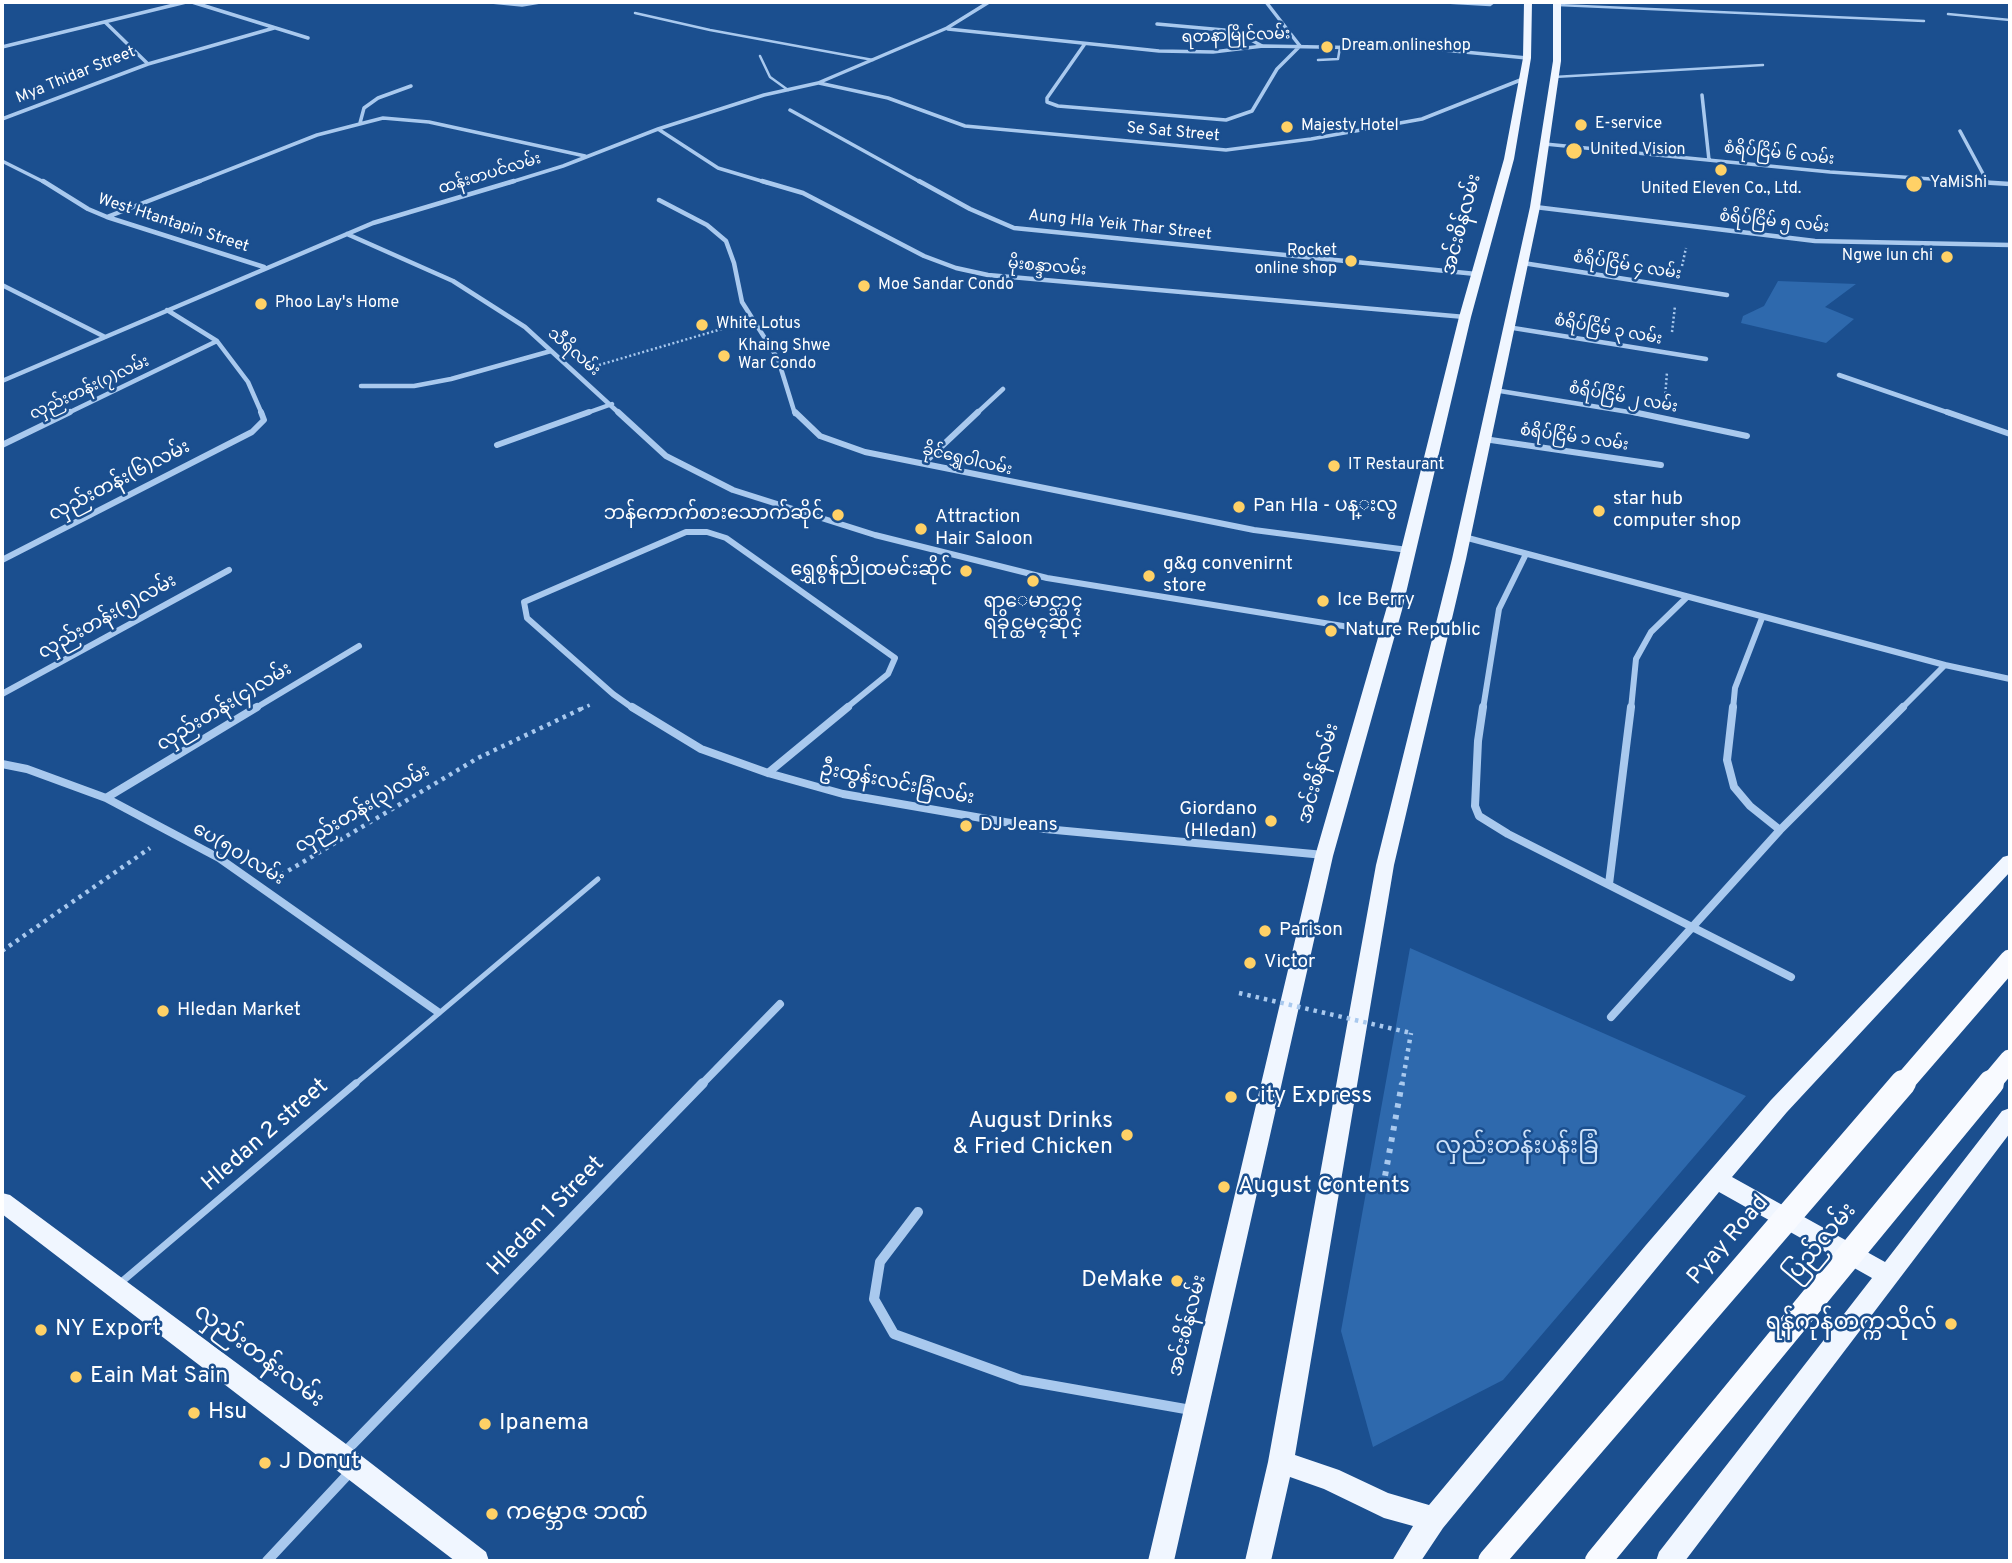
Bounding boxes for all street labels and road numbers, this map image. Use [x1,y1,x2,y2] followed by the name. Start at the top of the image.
[1181,26,1291,48] street label: ရတနာမြိုင်လမ်း
[13,43,139,109] street label: Mya Thidar Street
[1126,119,1220,147] street label: Se Sat Street
[1723,140,1835,170] street label: စံရိပ်ငြိမ် ၆ လမ်း
[436,150,544,200] street label: ထန်းတပင်လမ်း
[1439,172,1487,278] street label: အင်းစိန်လမ်း
[95,191,251,257] street label: West Htantapin Street
[1027,207,1213,245] street label: Aung Hla Yeik Thar Street
[1718,208,1830,238] street label: စံရိပ်ငြိမ် ၅ လမ်း
[1572,249,1682,285] street label: စံရိပ်ငြိမ် ၄ လမ်း
[1007,255,1087,281] street label: မိုးစန္ဒာလမ်း
[1553,312,1663,350] street label: စံရိပ်ငြိမ် ၃ လမ်း
[543,325,603,381] street label: သီရိလမ်း
[27,353,153,425] street label: လှည်းတန်း(၇)လမ်း
[1567,380,1679,418] street label: စံရိပ်ငြိမ် ၂ လမ်း
[1519,422,1629,456] street label: စံရိပ်ငြိမ် ၁ လမ်း
[46,437,194,527] street label: လှည်းတန်း(၆)လမ်း
[920,441,1014,481] street label: ခိုင်ရွှေဝါလမ်း
[35,571,181,665] street label: လှည်းတန်း(၅)လမ်း
[153,659,297,757] street label: လှည်းတန်း(၄)လမ်း
[1295,721,1345,827] street label: အင်းစိန်လမ်း
[818,759,976,811] street label: ဦးထွန်းလင်းခြံလမ်း
[291,761,435,859] street label: လှည်းတန်း(၃)လမ်း
[188,819,288,891] street label: ပေ(၅၀)လမ်း
[197,1074,335,1198] street label: Hledan 2 street
[483,1151,611,1283] street label: Hledan 1 Street
[1683,1191,1775,1291] street label: Pyay Road
[1781,1198,1863,1290] street label: ပြည်လမ်း
[1165,1273,1213,1379] street label: အင်းစိန်လမ်း
[188,1299,328,1415] street label: လှည်းတန်းလမ်း

